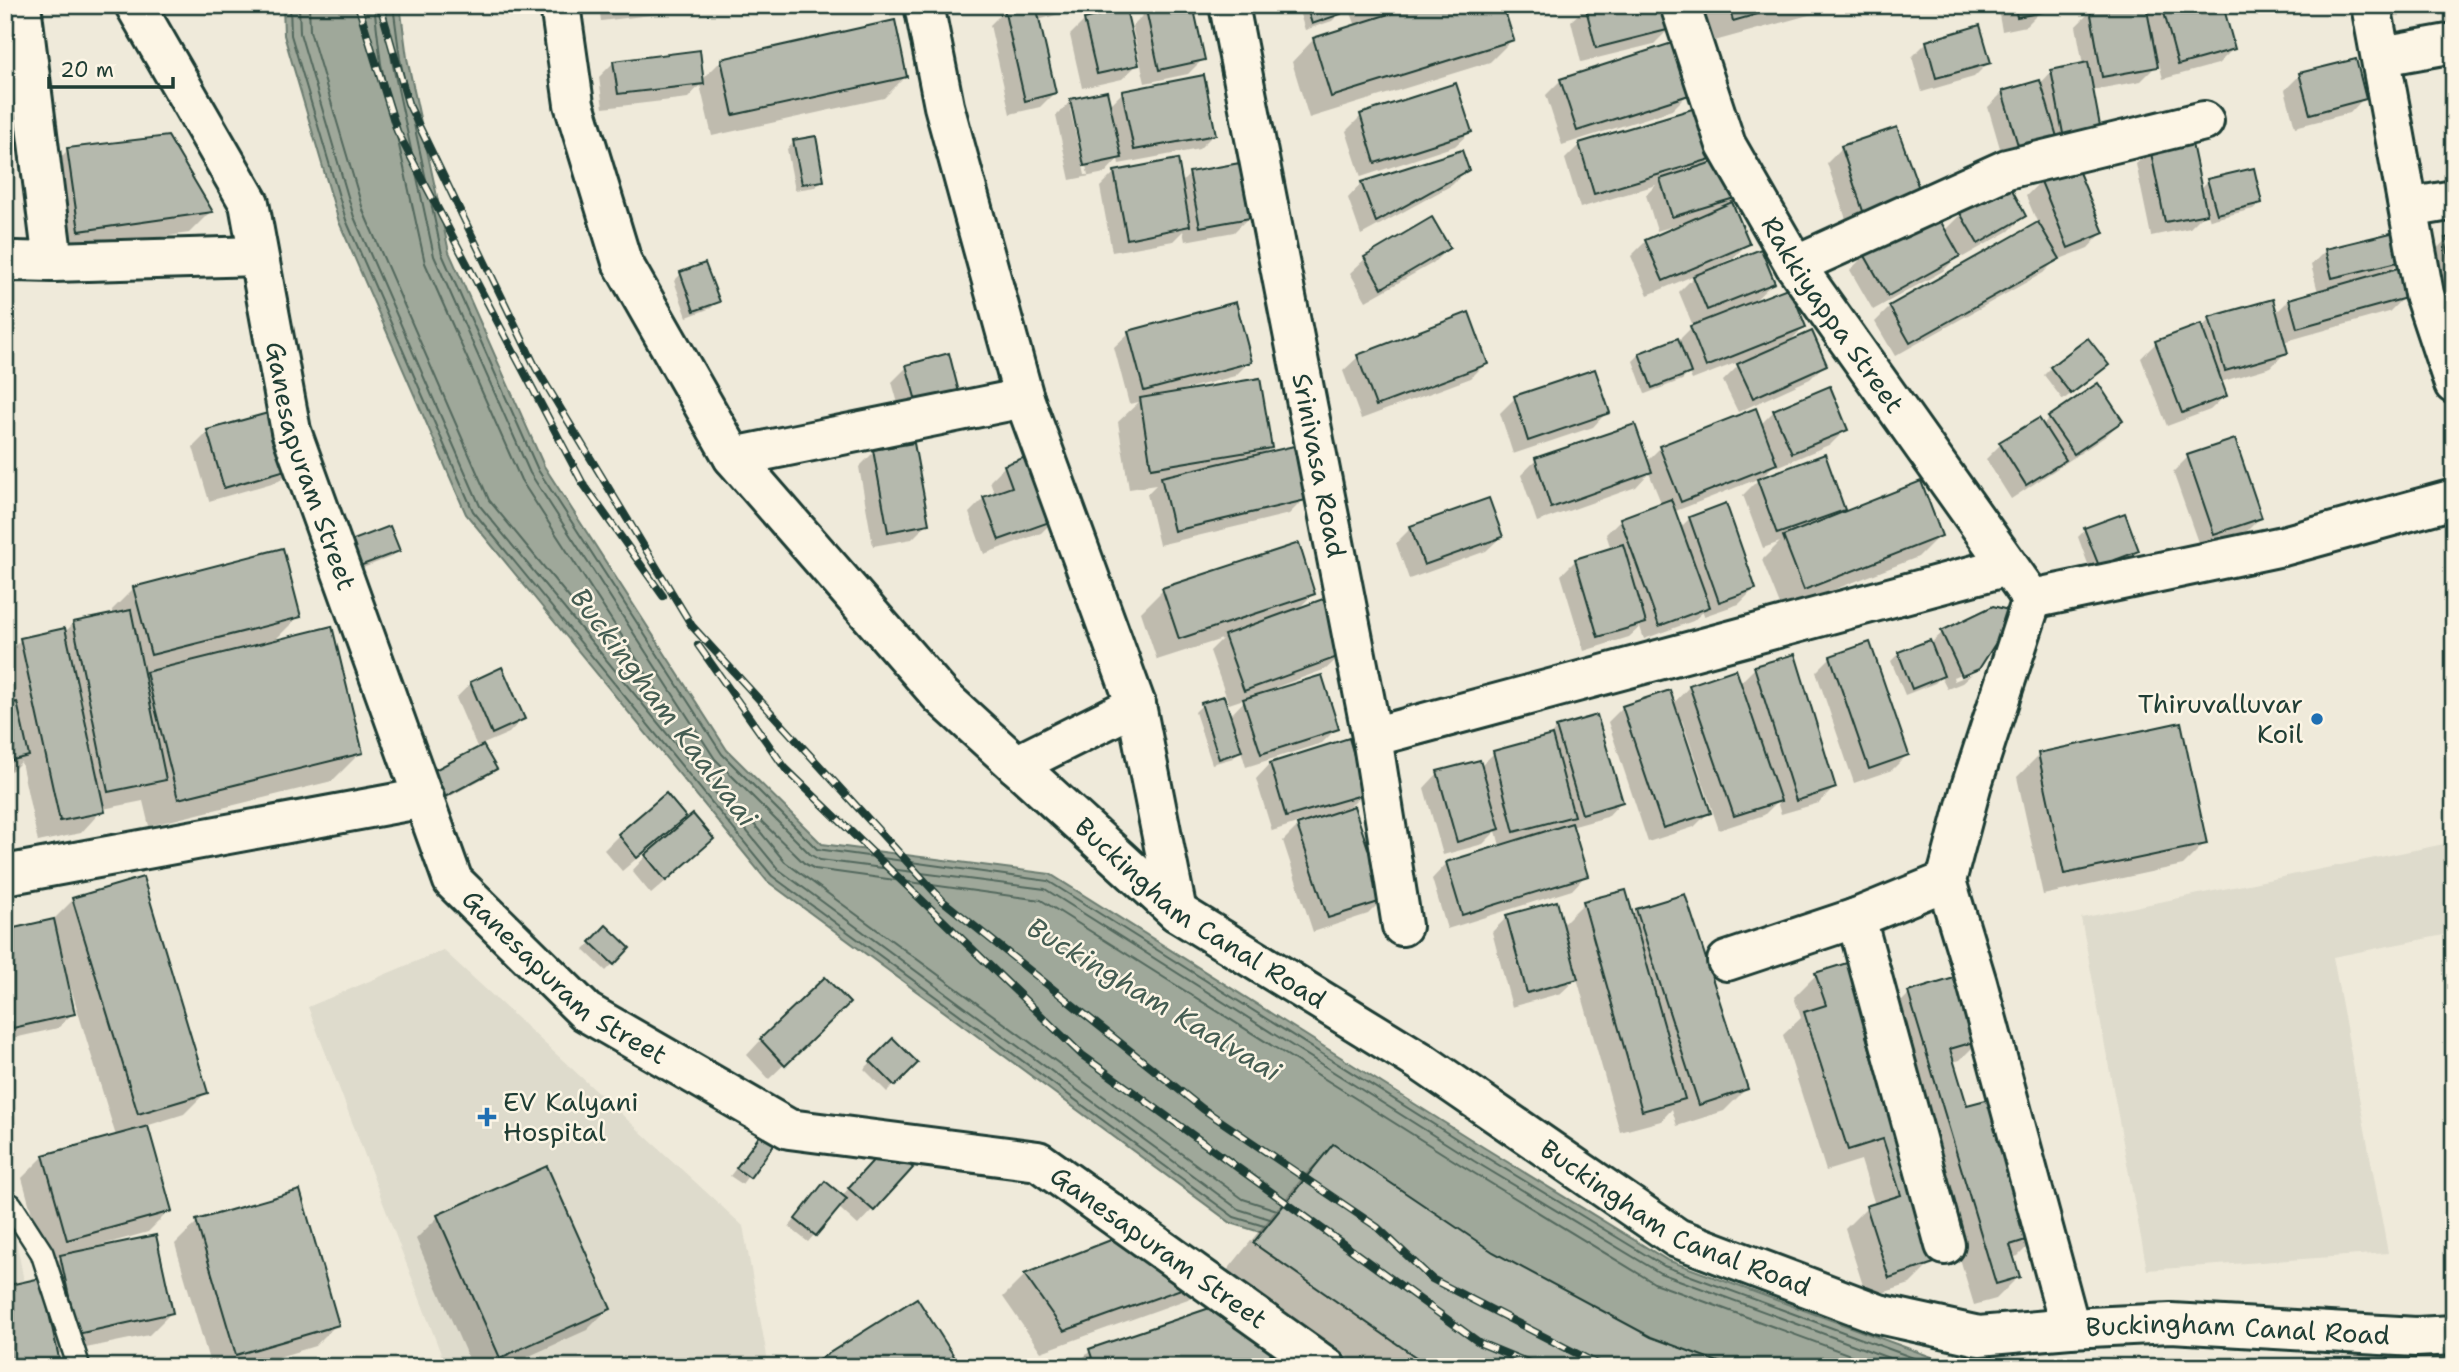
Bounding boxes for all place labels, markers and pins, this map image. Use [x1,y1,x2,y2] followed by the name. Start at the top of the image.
[2138,686,2303,751] place label: Thiruvalluvar Koil
[2309,711,2325,727] marker: Thiruvalluvar Koil
[503,1084,639,1149] place label: EV Kalyani Hospital
[477,1107,497,1127] marker: EV Kalyani Hospital

